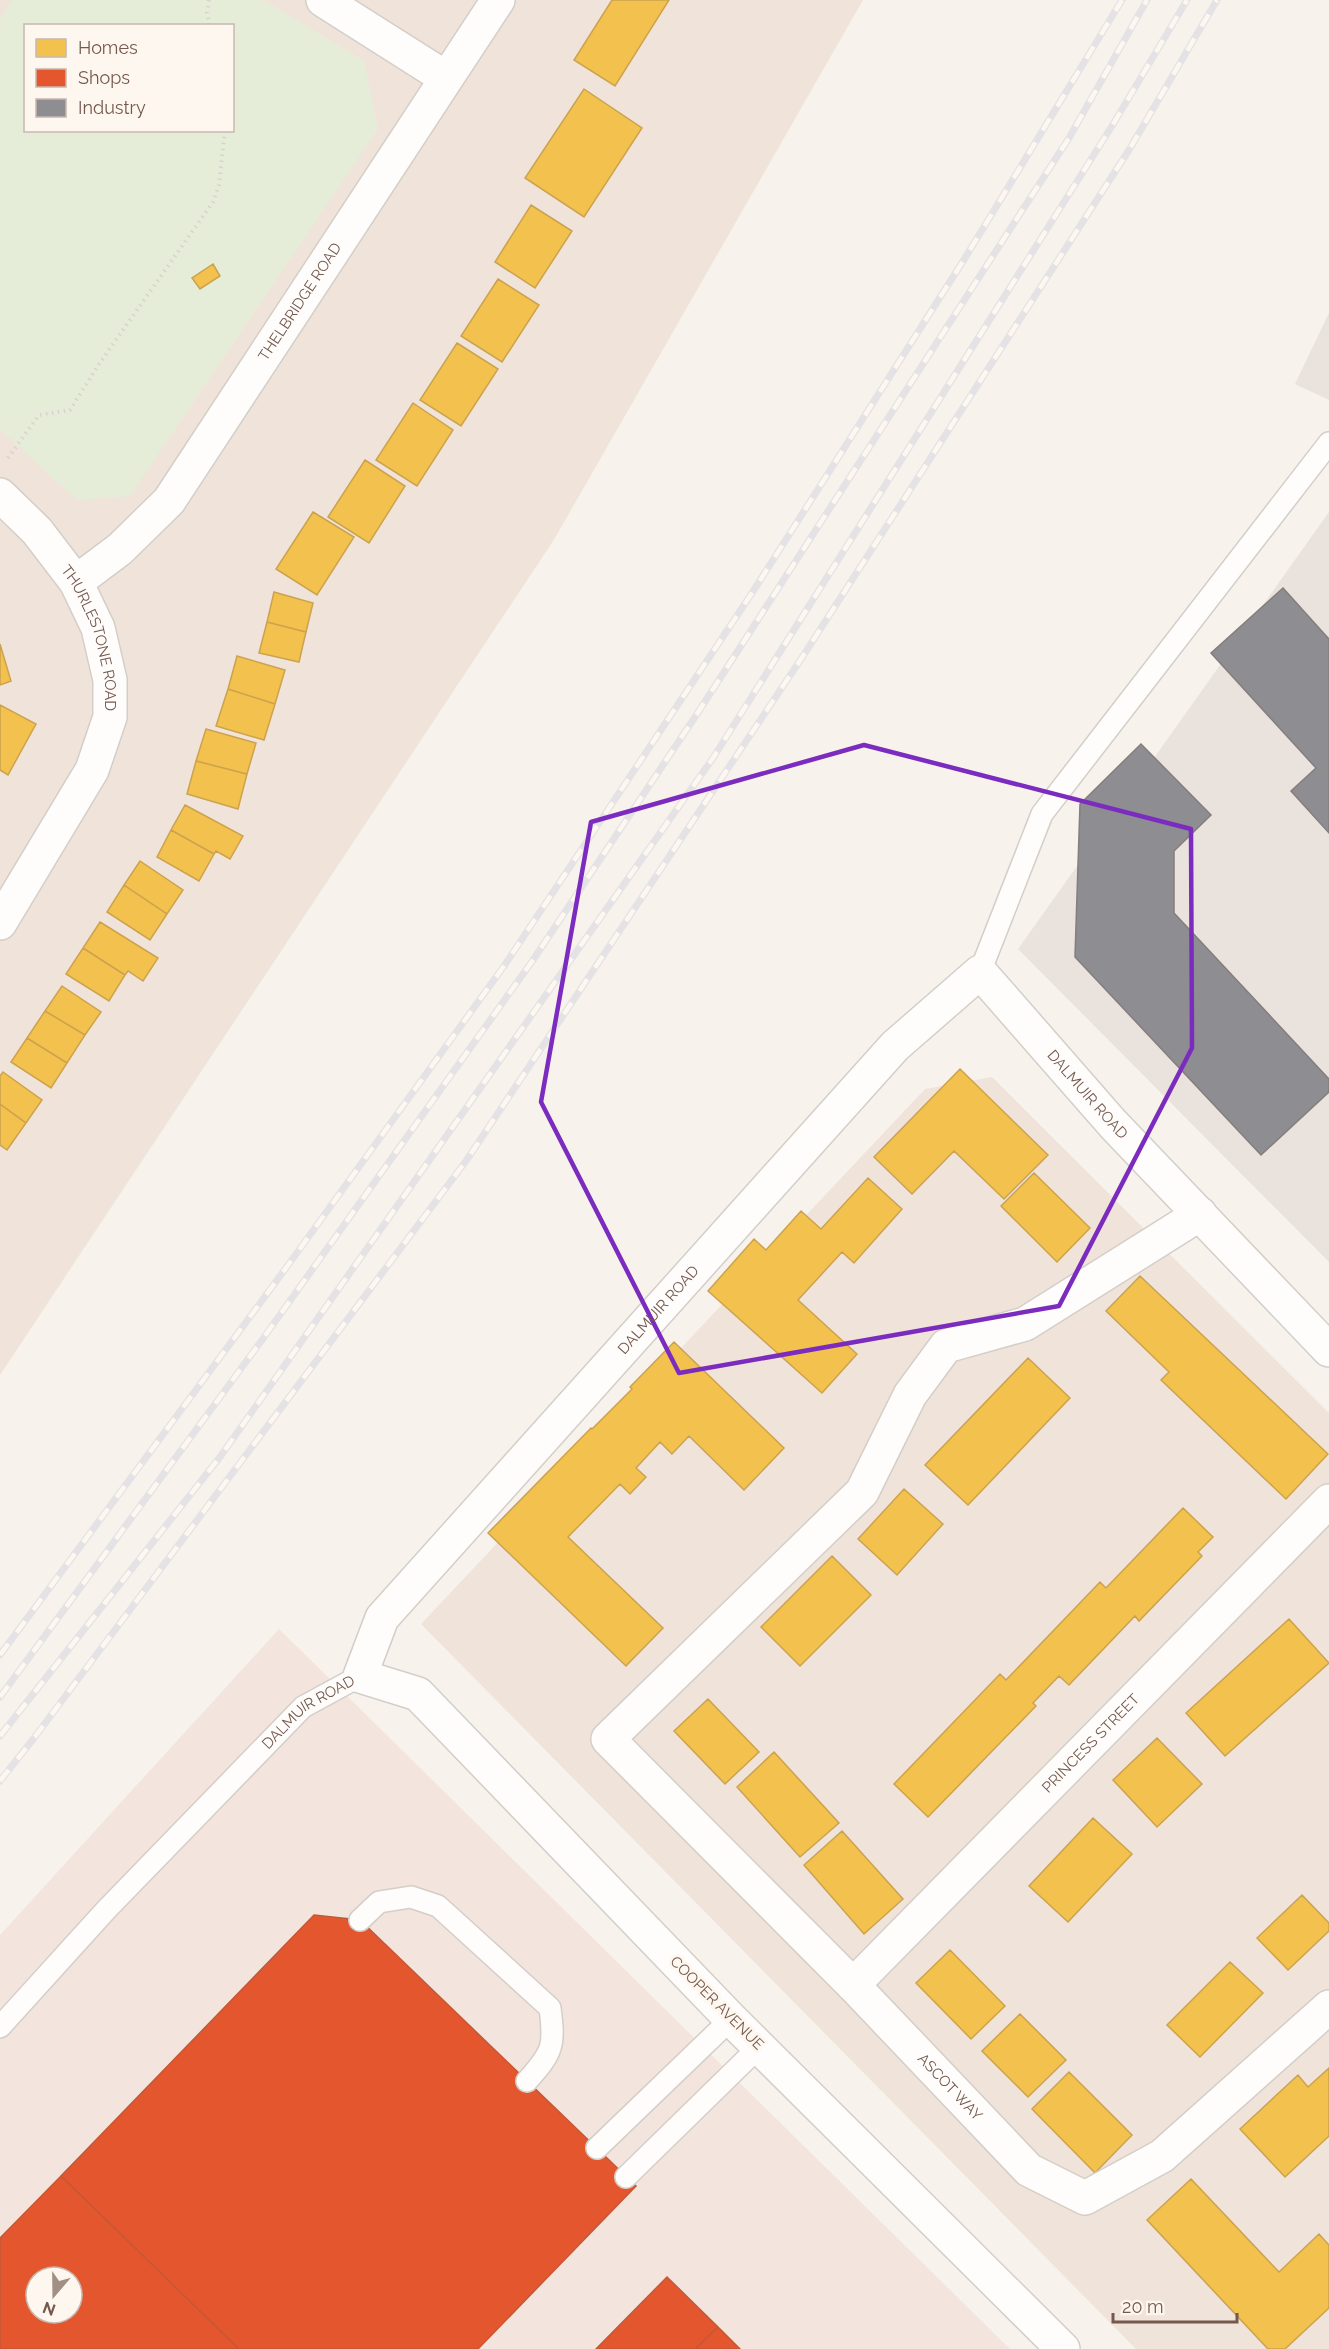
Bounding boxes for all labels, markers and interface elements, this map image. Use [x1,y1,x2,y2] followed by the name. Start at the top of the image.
[24,24,234,132] legend
[78,37,138,58] text: Homes
[78,67,130,88] text: Shops
[78,97,146,118] text: Industry
[255,239,345,364] street label: THELBRIDGE ROAD
[57,561,119,711] street label: THURLESTONE ROAD
[1043,1046,1132,1143] street label: DALMUIR ROAD
[614,1262,703,1358] street label: DALMUIR ROAD
[258,1671,358,1753] street label: DALMUIR ROAD
[1038,1690,1143,1796] street label: PRINCESS STREET
[666,1952,768,2054] street label: COOPER AVENUE
[914,2050,986,2124] street label: ASCOT WAY
[24,2265,84,2325] north arrow
[1113,2286,1238,2324] scale bar
[1122,2296,1164,2317] text: 20 m
[40,2298,58,2320] text: N

